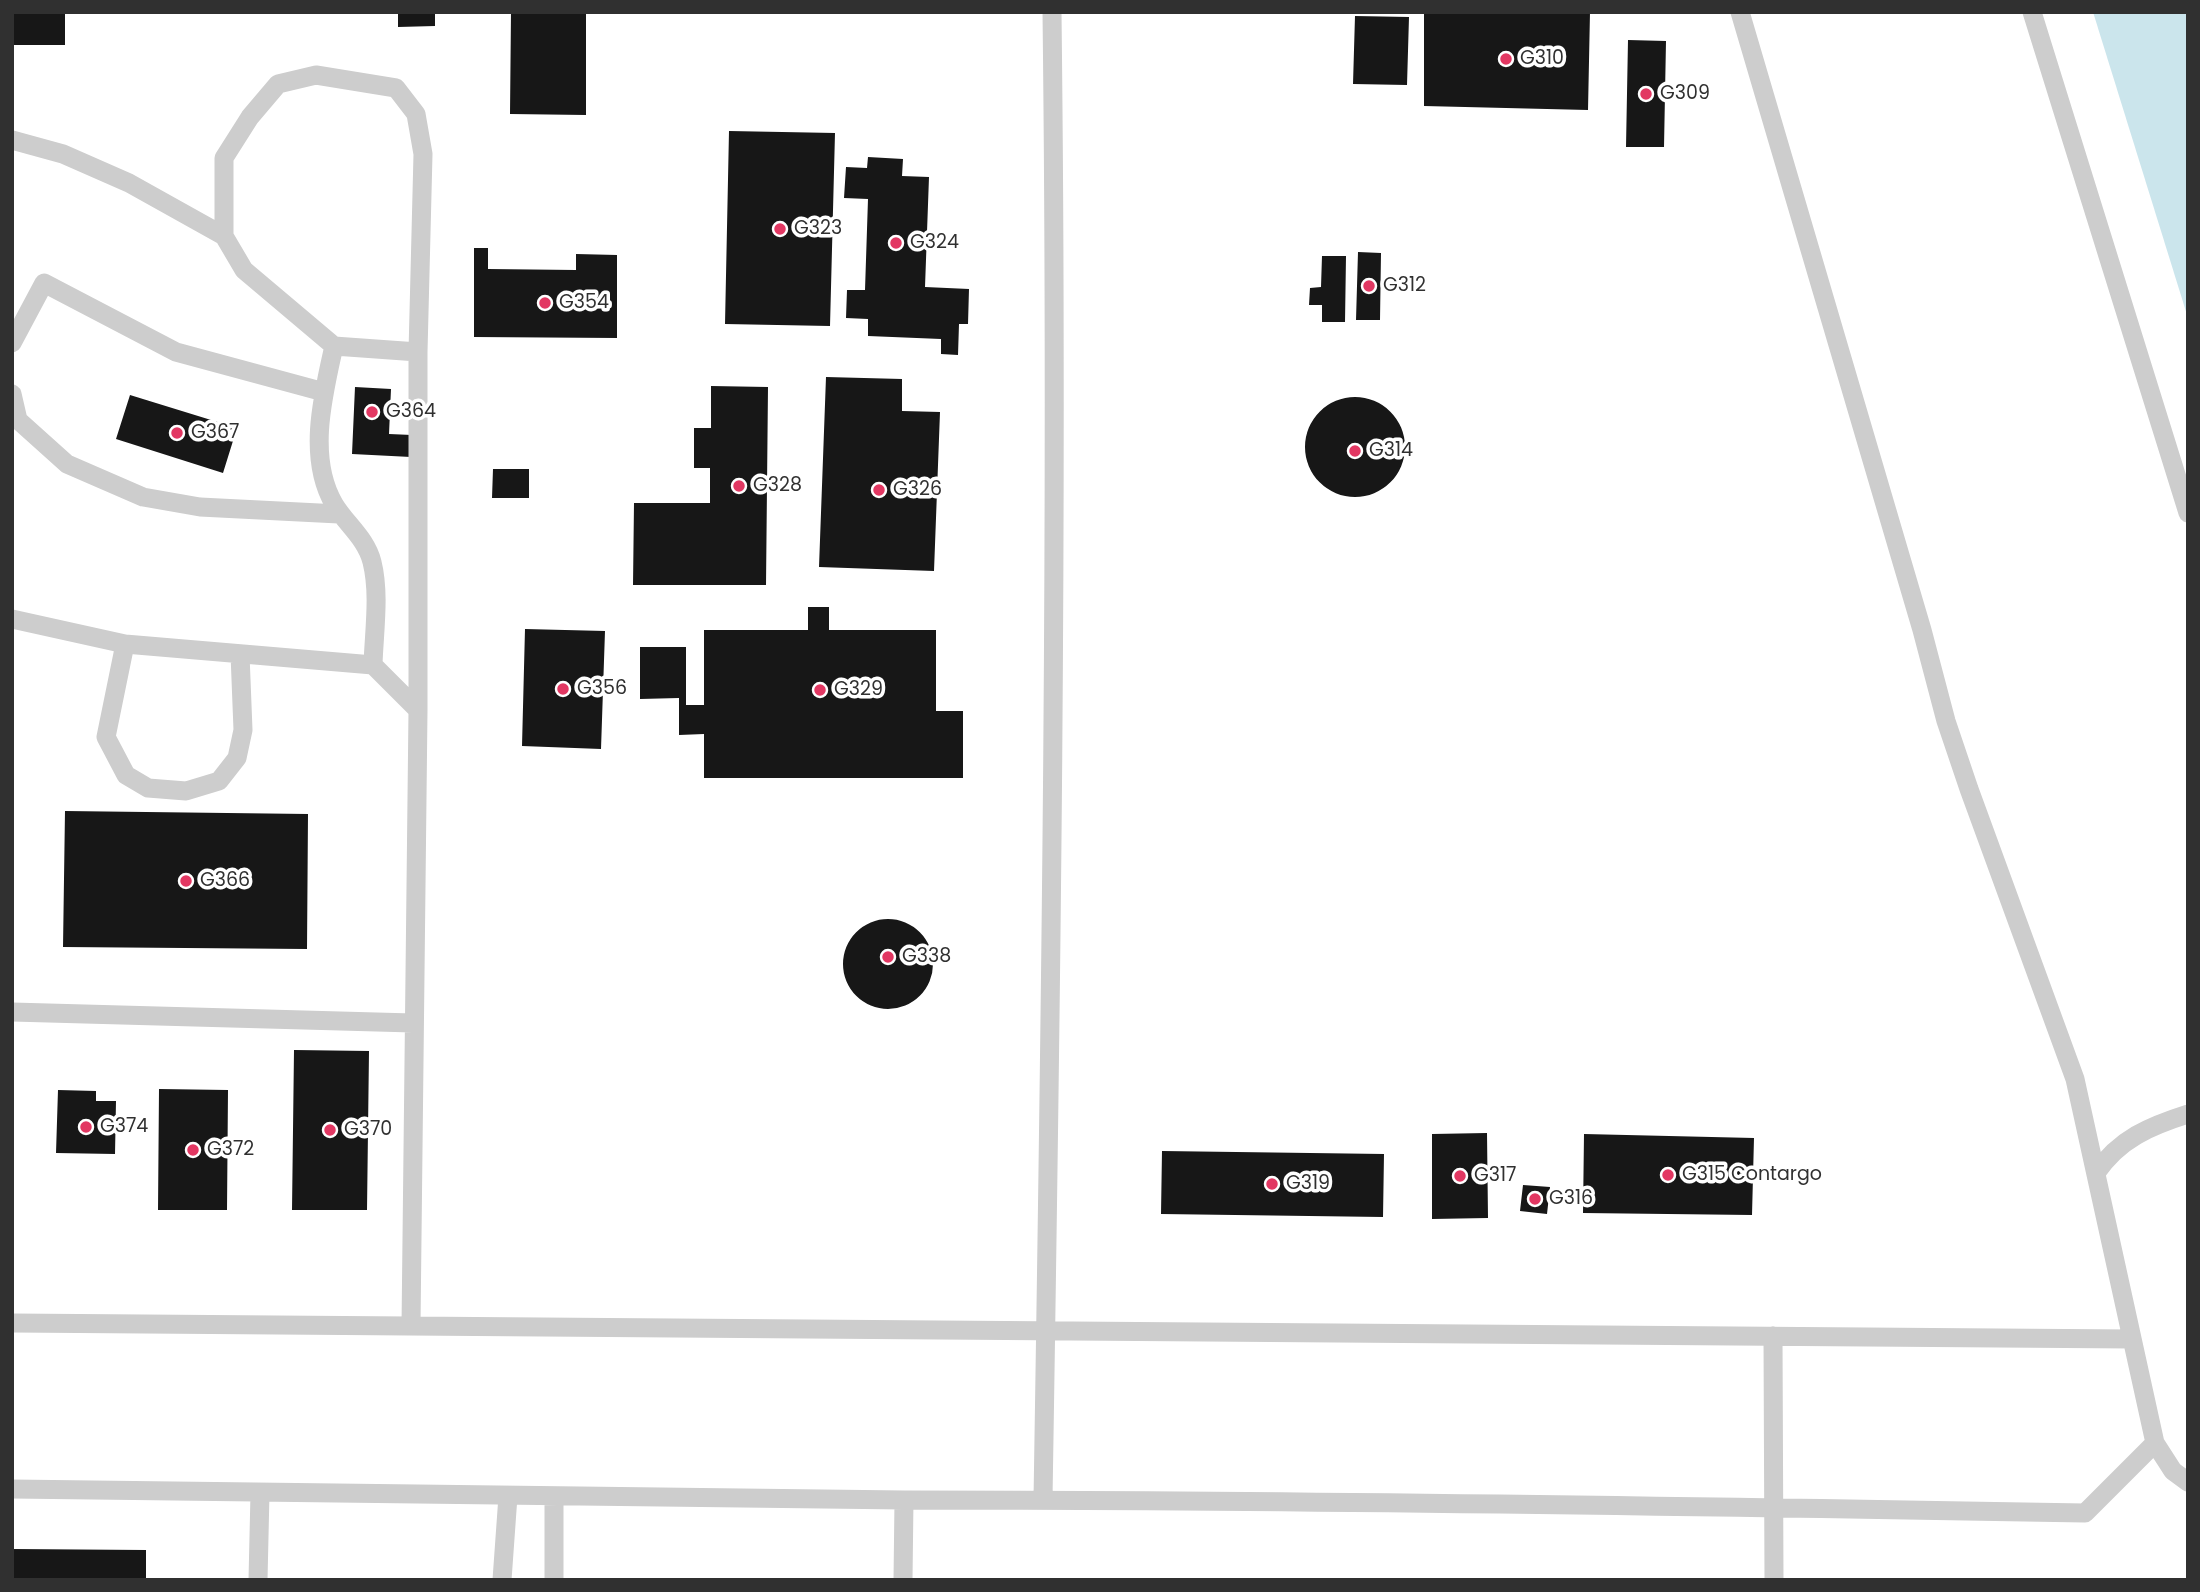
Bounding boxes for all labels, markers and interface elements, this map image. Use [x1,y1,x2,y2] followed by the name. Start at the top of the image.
[1520,48,1564,70] place label: G310
[1498,51,1514,67] marker: G310
[1660,83,1710,105] place label: G309
[1638,86,1654,102] marker: G309
[794,218,842,240] place label: G323
[772,221,788,237] marker: G323
[910,232,959,254] place label: G324
[888,235,904,251] marker: G324
[1383,275,1426,297] place label: G312
[1361,278,1377,294] marker: G312
[559,292,609,314] place label: G354
[537,295,553,311] marker: G354
[386,401,436,423] place label: G364
[364,404,380,420] marker: G364
[191,422,239,444] place label: G367
[169,425,185,441] marker: G367
[1369,440,1413,462] place label: G314
[1347,443,1363,459] marker: G314
[753,475,802,497] place label: G328
[731,478,747,494] marker: G328
[893,479,942,501] place label: G326
[871,482,887,498] marker: G326
[577,678,627,700] place label: G356
[834,679,883,701] place label: G329
[555,681,571,697] marker: G356
[812,682,828,698] marker: G329
[200,870,250,892] place label: G366
[178,873,194,889] marker: G366
[902,946,951,968] place label: G338
[880,949,896,965] marker: G338
[100,1116,148,1138] place label: G374
[78,1119,94,1135] marker: G374
[344,1119,392,1141] place label: G370
[322,1122,338,1138] marker: G370
[207,1139,254,1161] place label: G372
[185,1142,201,1158] marker: G372
[1682,1164,1822,1186] place label: G315 Contargo
[1474,1165,1516,1187] place label: G317
[1660,1167,1676,1183] marker: G315 Contargo
[1452,1168,1468,1184] marker: G317
[1286,1173,1330,1195] place label: G319
[1264,1176,1280,1192] marker: G319
[1549,1188,1593,1210] place label: G316
[1527,1191,1543,1207] marker: G316

